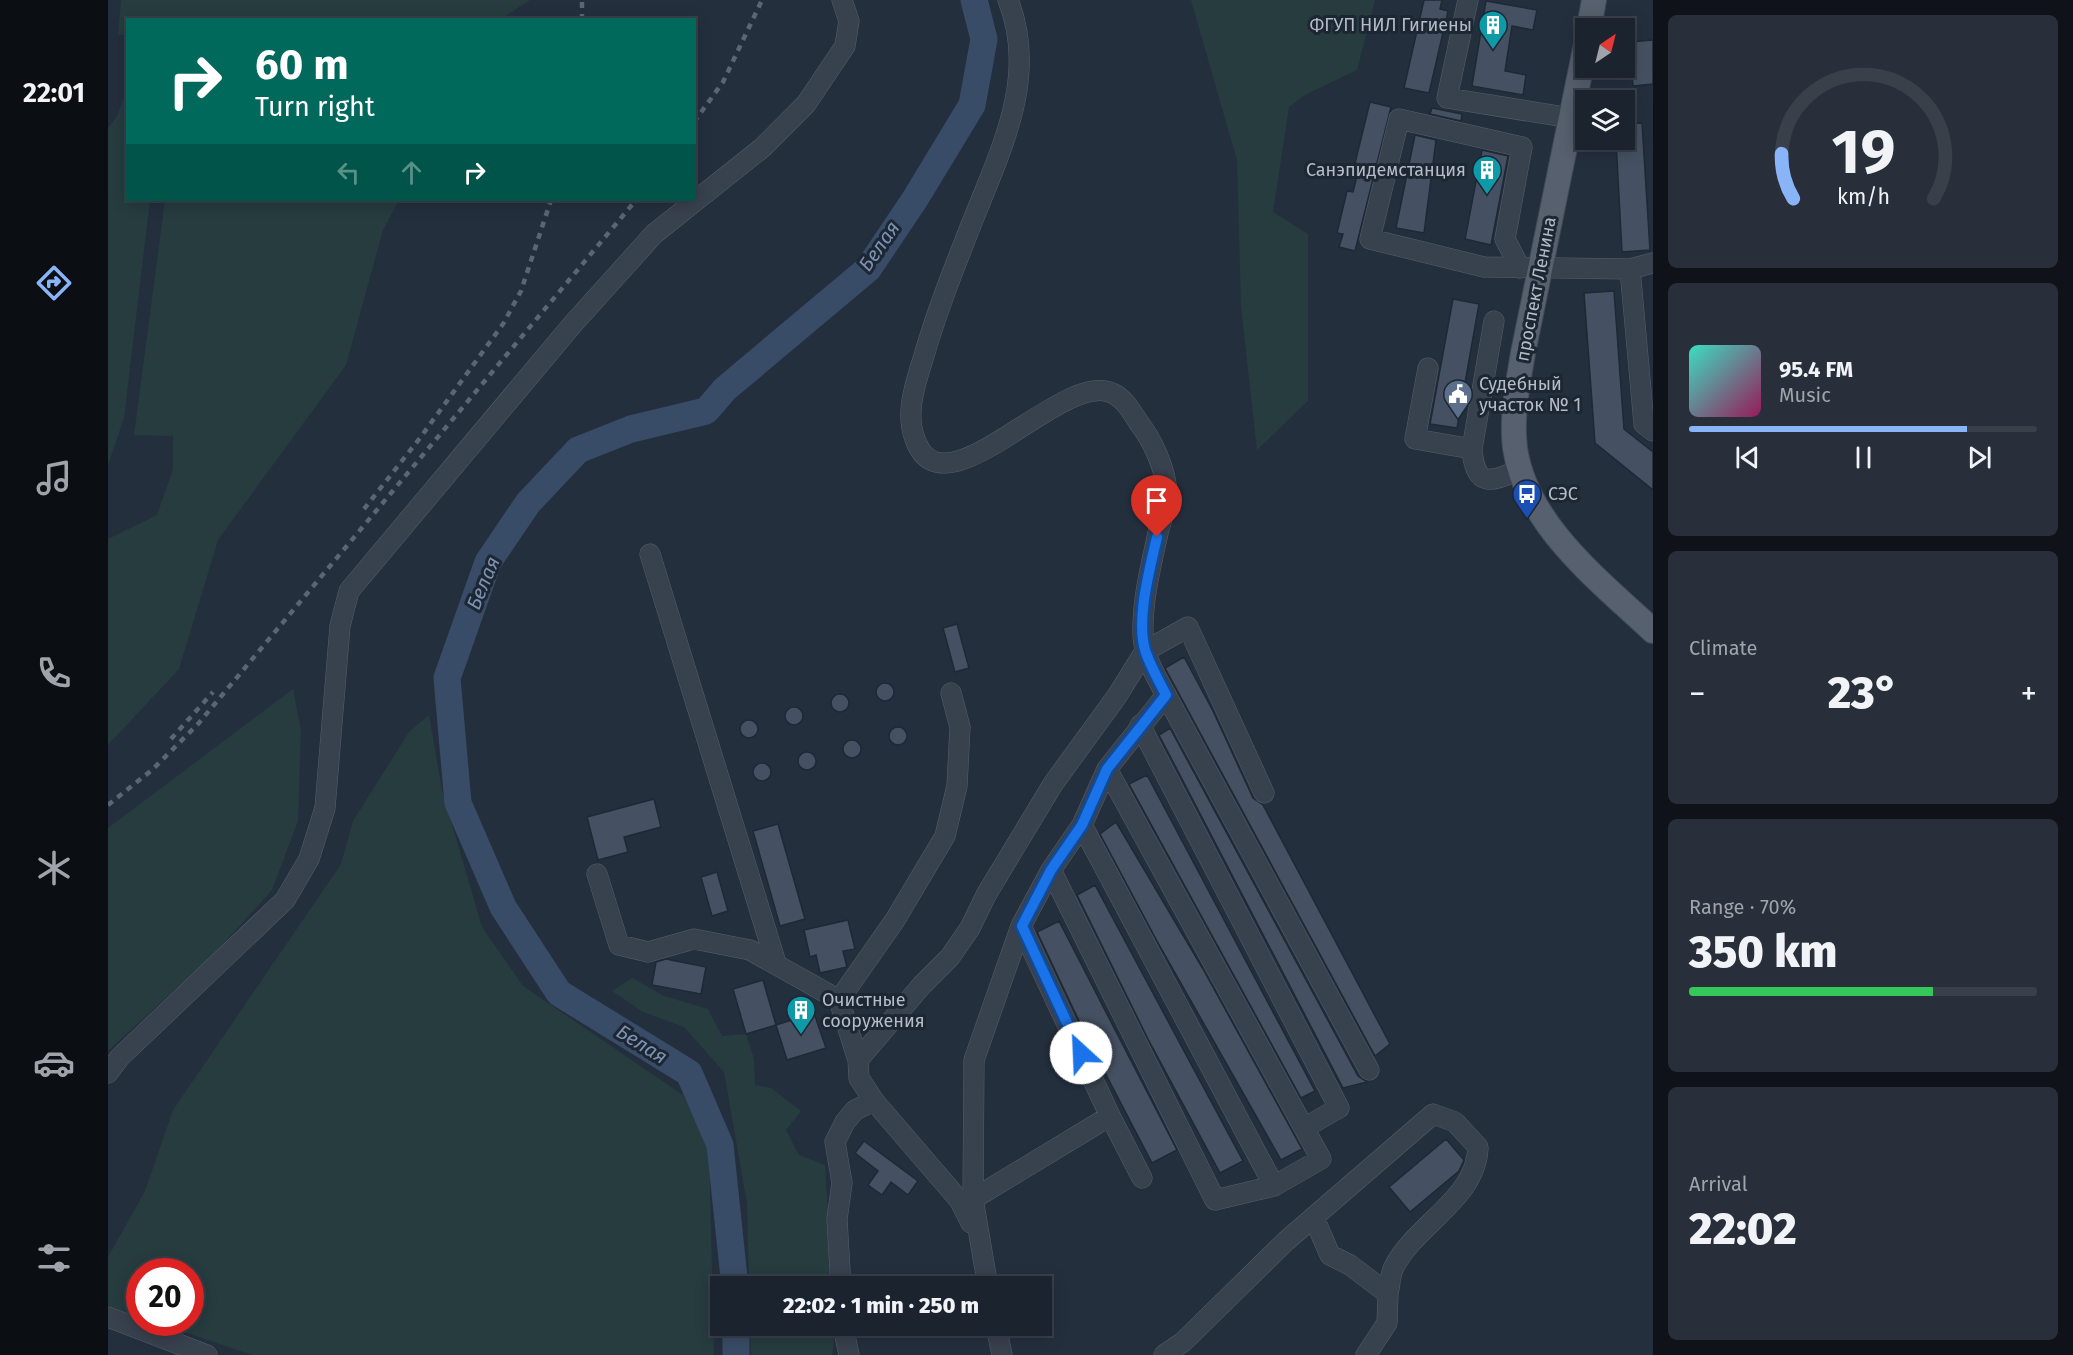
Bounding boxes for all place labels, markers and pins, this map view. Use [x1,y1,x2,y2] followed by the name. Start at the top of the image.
[1477,9,1509,51] building icon: ФГУП НИЛ Гигиены
[1310,14,1472,36] place label: ФГУП НИЛ Гигиены
[1471,154,1503,196] building icon: Санэпидемстанция
[1306,159,1466,181] place label: Санэпидемстанция
[1479,373,1581,416] place label: Судебный участок № 1
[1442,378,1474,420] public building icon: Судебный участок № 1
[1131,475,1182,537] pin
[1511,478,1543,520] bus stop icon: СЭС
[1548,483,1578,505] place label: СЭС
[822,989,925,1032] place label: Очистные сооружения
[785,994,817,1036] building icon: Очистные сооружения

